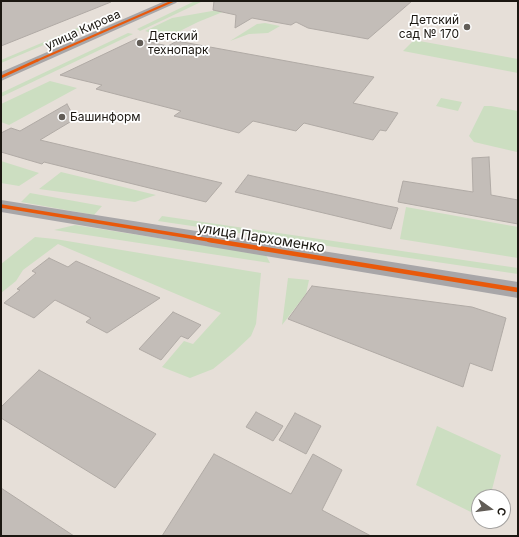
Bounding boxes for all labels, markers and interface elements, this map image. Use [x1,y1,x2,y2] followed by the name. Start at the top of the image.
[43,7,123,53] street label: улица Кирова
[399,13,459,41] place label: Детский сад № 170
[462,22,472,32] marker: Детский сад № 170
[148,29,209,57] place label: Детский технопарк
[135,38,145,48] marker: Детский технопарк
[70,110,141,124] place label: Башинформ
[57,112,67,122] marker: Башинформ
[196,220,326,256] street label: улица Пархоменко
[471,489,511,529] north arrow
[494,506,509,517] text: С

